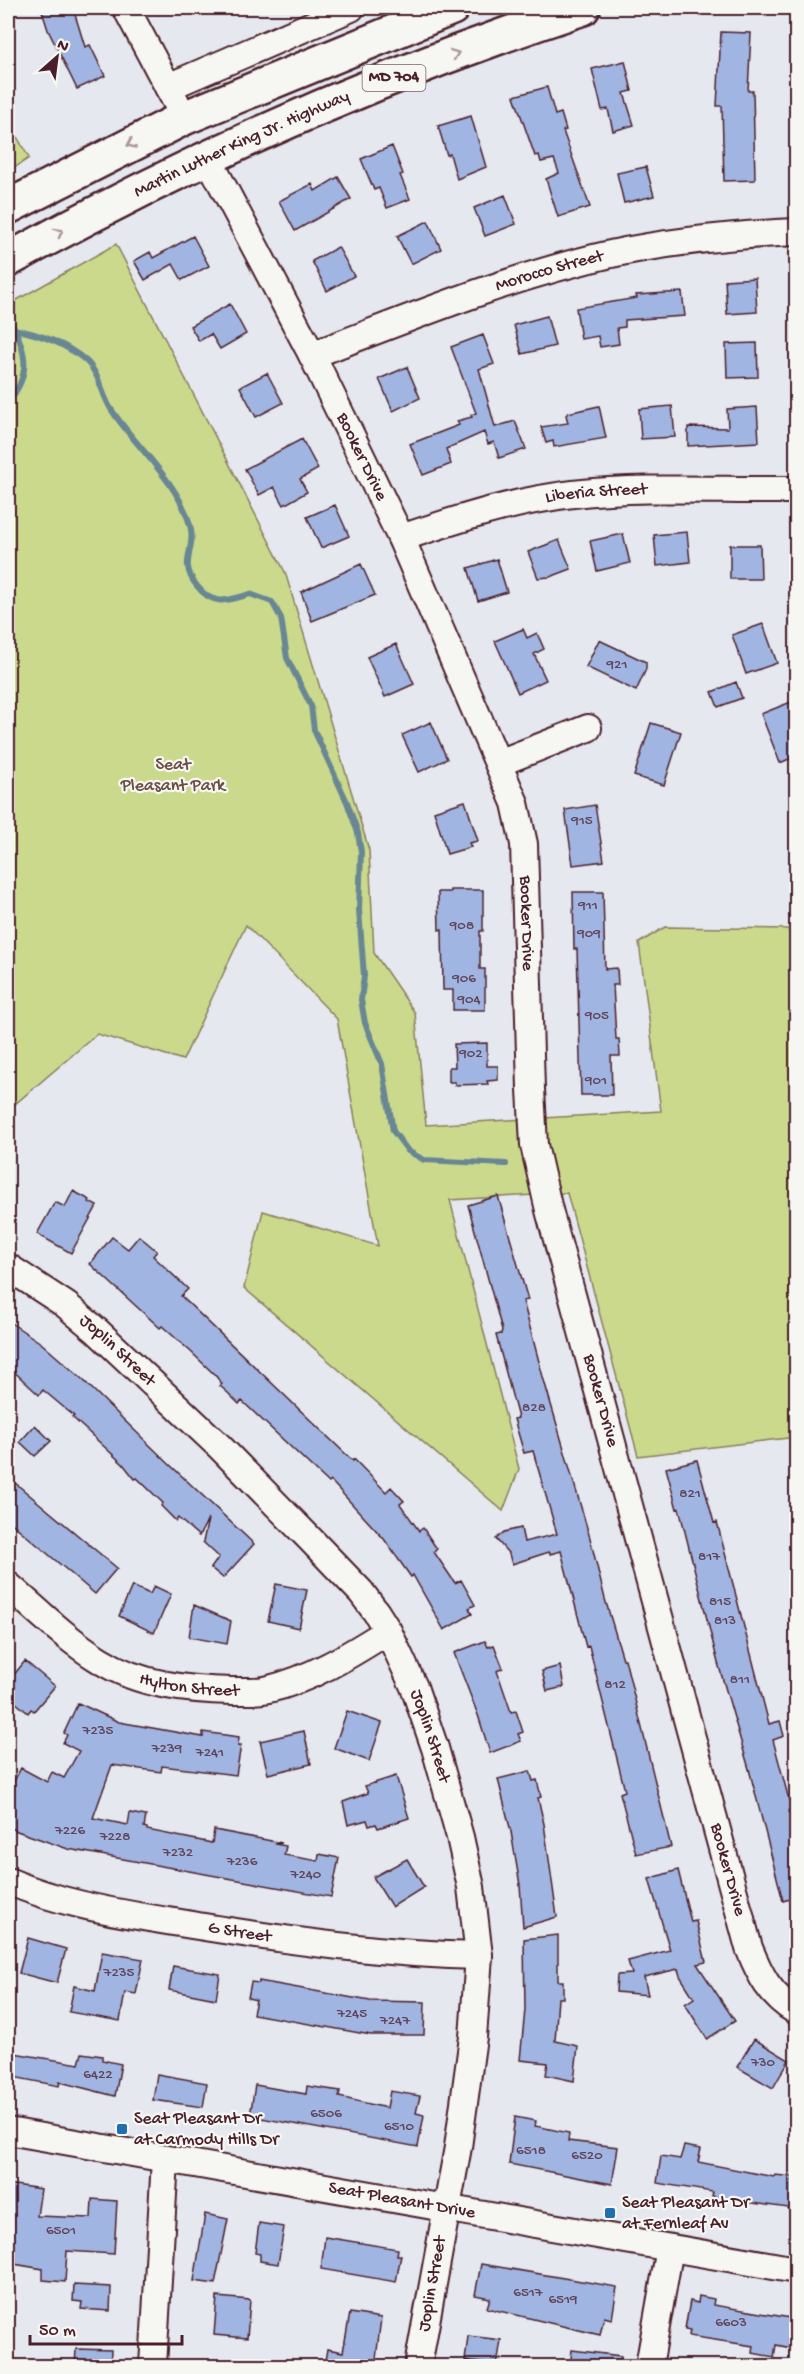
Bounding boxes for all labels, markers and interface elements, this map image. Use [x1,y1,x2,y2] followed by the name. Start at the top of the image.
[27,27,87,87] north arrow
[53,36,72,58] text: N
[449,49,460,61] one-way arrow
[362,65,426,91] road number: MD 704
[130,86,353,203] street label: Martin Luther King Jr. Highway
[127,136,138,148] one-way arrow
[53,228,63,239] one-way arrow
[493,245,607,297] street label: Morocco Street
[331,409,392,505] street label: Booker Drive
[544,479,649,508] street label: Liberia Street
[606,656,627,674] house number: 921
[120,755,227,797] park label: Seat Pleasant Park
[570,812,593,830] house number: 915
[514,874,538,972] street label: Booker Drive
[577,897,598,915] house number: 911
[449,917,474,935] house number: 908
[576,925,601,943] house number: 909
[451,970,476,988] house number: 906
[456,991,481,1009] house number: 904
[584,1007,609,1025] house number: 905
[458,1045,483,1063] house number: 902
[584,1072,607,1090] house number: 901
[75,1310,161,1392] street label: Joplin Street
[578,1351,623,1450] street label: Booker Drive
[522,1399,546,1417] house number: 828
[679,1485,701,1503] house number: 821
[698,1548,721,1566] house number: 817
[709,1593,731,1611] house number: 815
[714,1612,736,1630] house number: 813
[137,1668,241,1702] street label: Hylton Street
[730,1671,750,1689] house number: 811
[604,1676,626,1694] house number: 812
[405,1687,455,1786] street label: Joplin Street
[82,1722,114,1740] house number: 7235
[151,1740,183,1758] house number: 7239
[195,1744,224,1762] house number: 7241
[705,1820,751,1919] street label: Booker Drive
[54,1822,85,1840] house number: 7226
[99,1828,130,1846] house number: 7228
[162,1844,193,1862] house number: 7232
[226,1853,258,1871] house number: 7236
[290,1866,322,1884] house number: 7240
[207,1917,274,1948] street label: G Street
[103,1964,135,1982] house number: 7235
[336,2005,367,2023] house number: 7245
[379,2012,411,2030] house number: 7247
[750,2054,776,2072] house number: 730
[83,2066,113,2084] house number: 6422
[310,2105,342,2123] house number: 6506
[134,2109,280,2151] place label: Seat Pleasant Dr at Carmody Hills Dr
[384,2118,415,2136] house number: 6510
[115,2122,129,2136] marker: Seat Pleasant Dr at Carmody Hills Dr
[516,2142,546,2160] house number: 6518
[571,2147,603,2165] house number: 6520
[327,2177,478,2224] street label: Seat Pleasant Drive
[622,2193,751,2235] place label: Seat Pleasant Dr at Fernleaf Av
[603,2206,617,2220] marker: Seat Pleasant Dr at Fernleaf Av
[46,2222,76,2240] house number: 6501
[414,2233,452,2333] street label: Joplin Street
[513,2284,544,2302] house number: 6517
[548,2291,578,2309] house number: 6519
[30,2308,182,2346] scale bar
[715,2314,747,2332] house number: 6603
[39,2321,76,2342] text: 50 m

